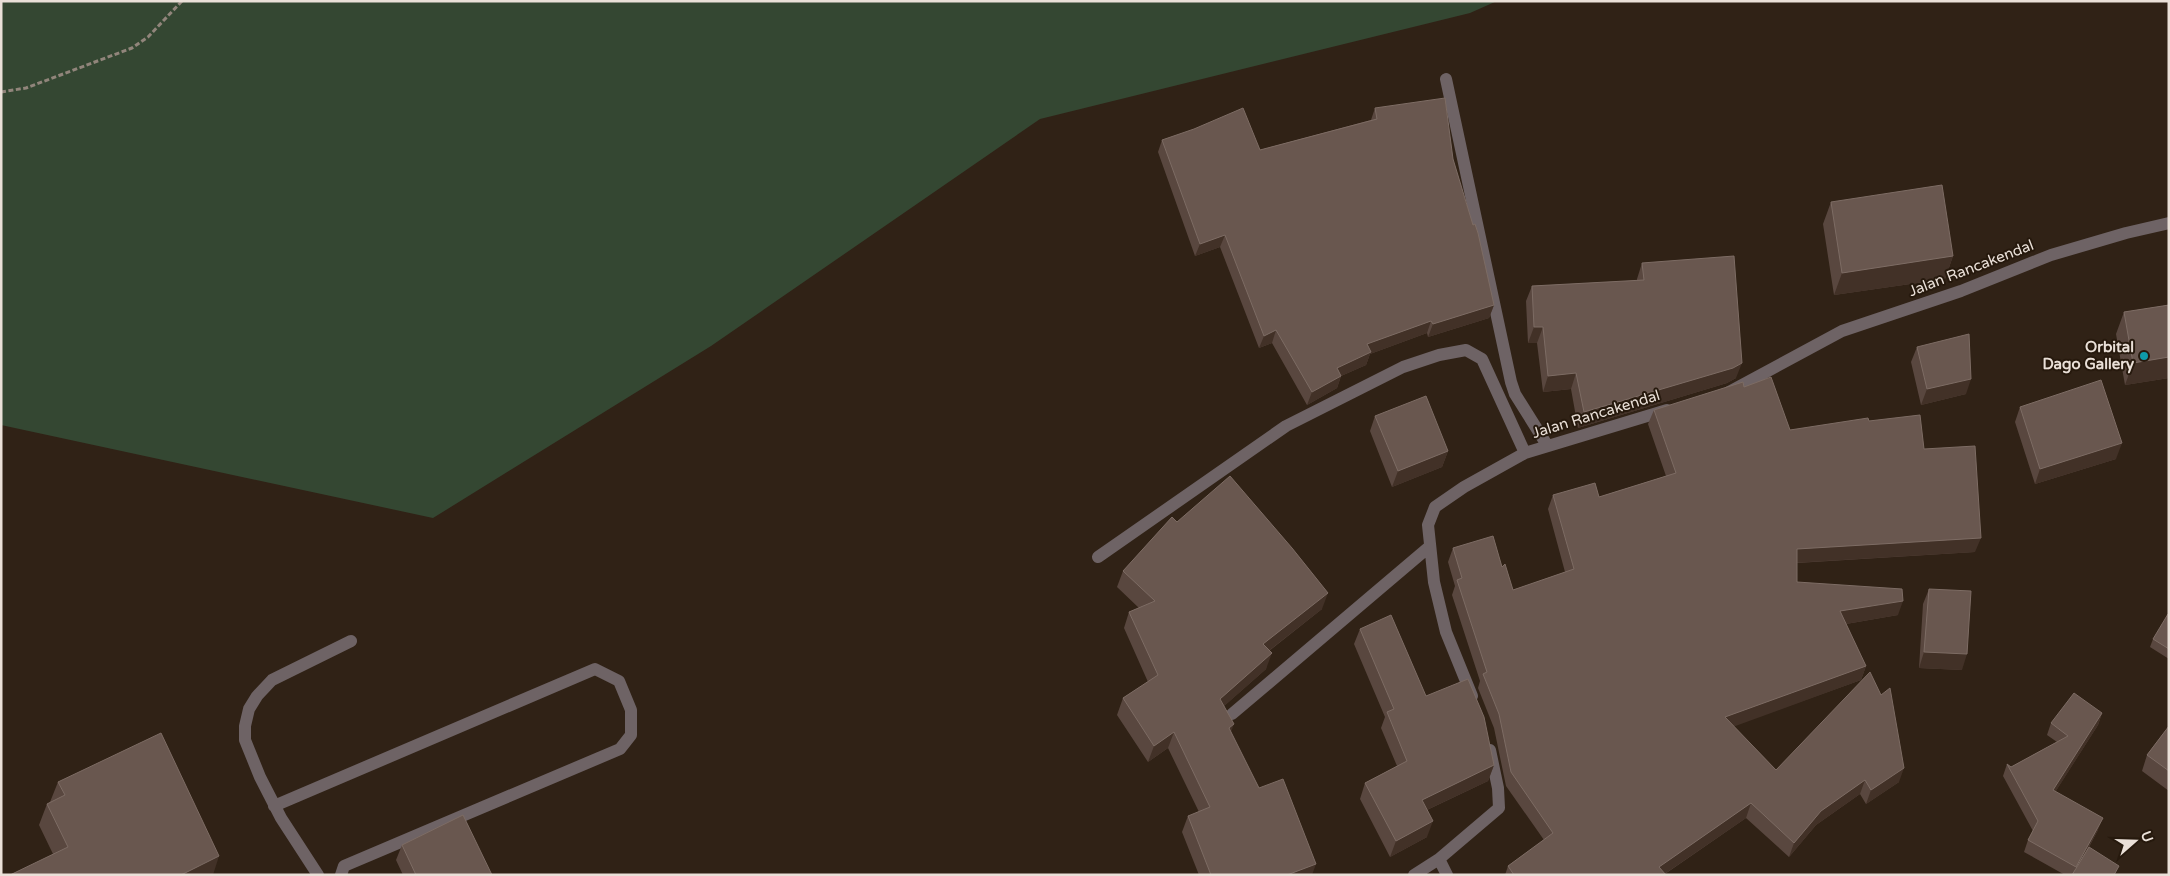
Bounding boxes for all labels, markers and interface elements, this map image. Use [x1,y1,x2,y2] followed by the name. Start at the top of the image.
[1906,236,2036,300] street label: Jalan Rancakendal
[2042,338,2134,374] place label: Orbital Dago Gallery
[2138,350,2150,362] marker: Orbital Dago Gallery
[1530,386,1662,442] street label: Jalan Rancakendal
[2110,816,2160,866] north arrow
[2137,829,2157,845] text: U

